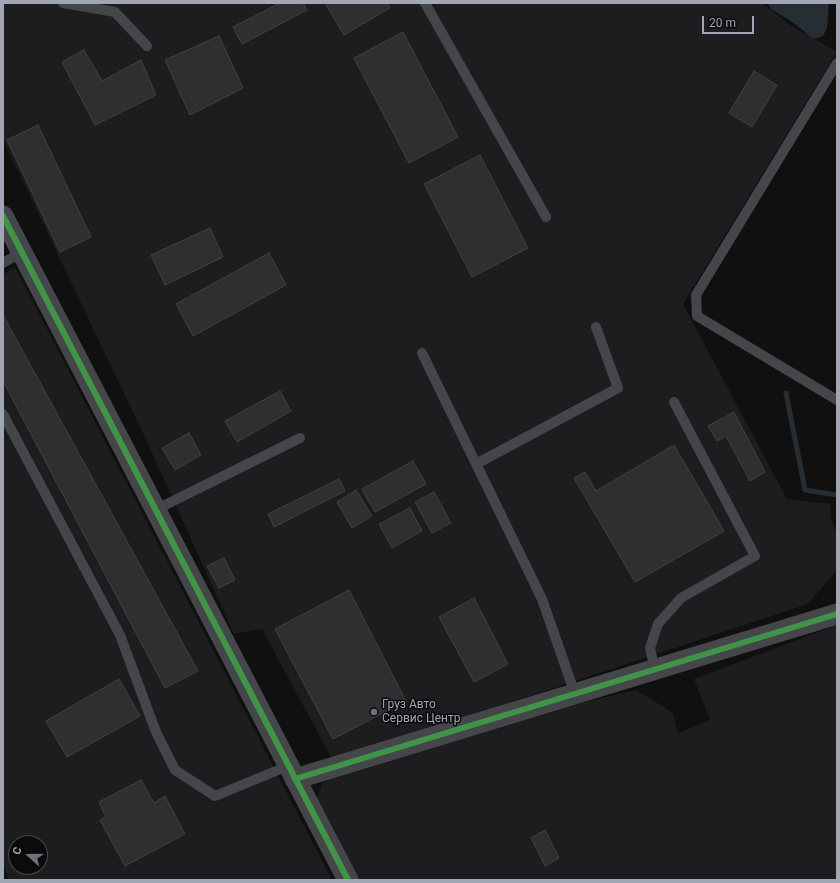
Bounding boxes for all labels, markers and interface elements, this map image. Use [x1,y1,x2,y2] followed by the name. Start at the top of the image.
[704,8,756,34] scale bar
[709,16,736,30] text: 20 m
[382,698,461,726] place label: Груз Авто Сервис Центр
[369,707,379,717] marker: Груз Авто Сервис Центр
[8,835,48,875] north arrow
[10,845,25,857] text: С

